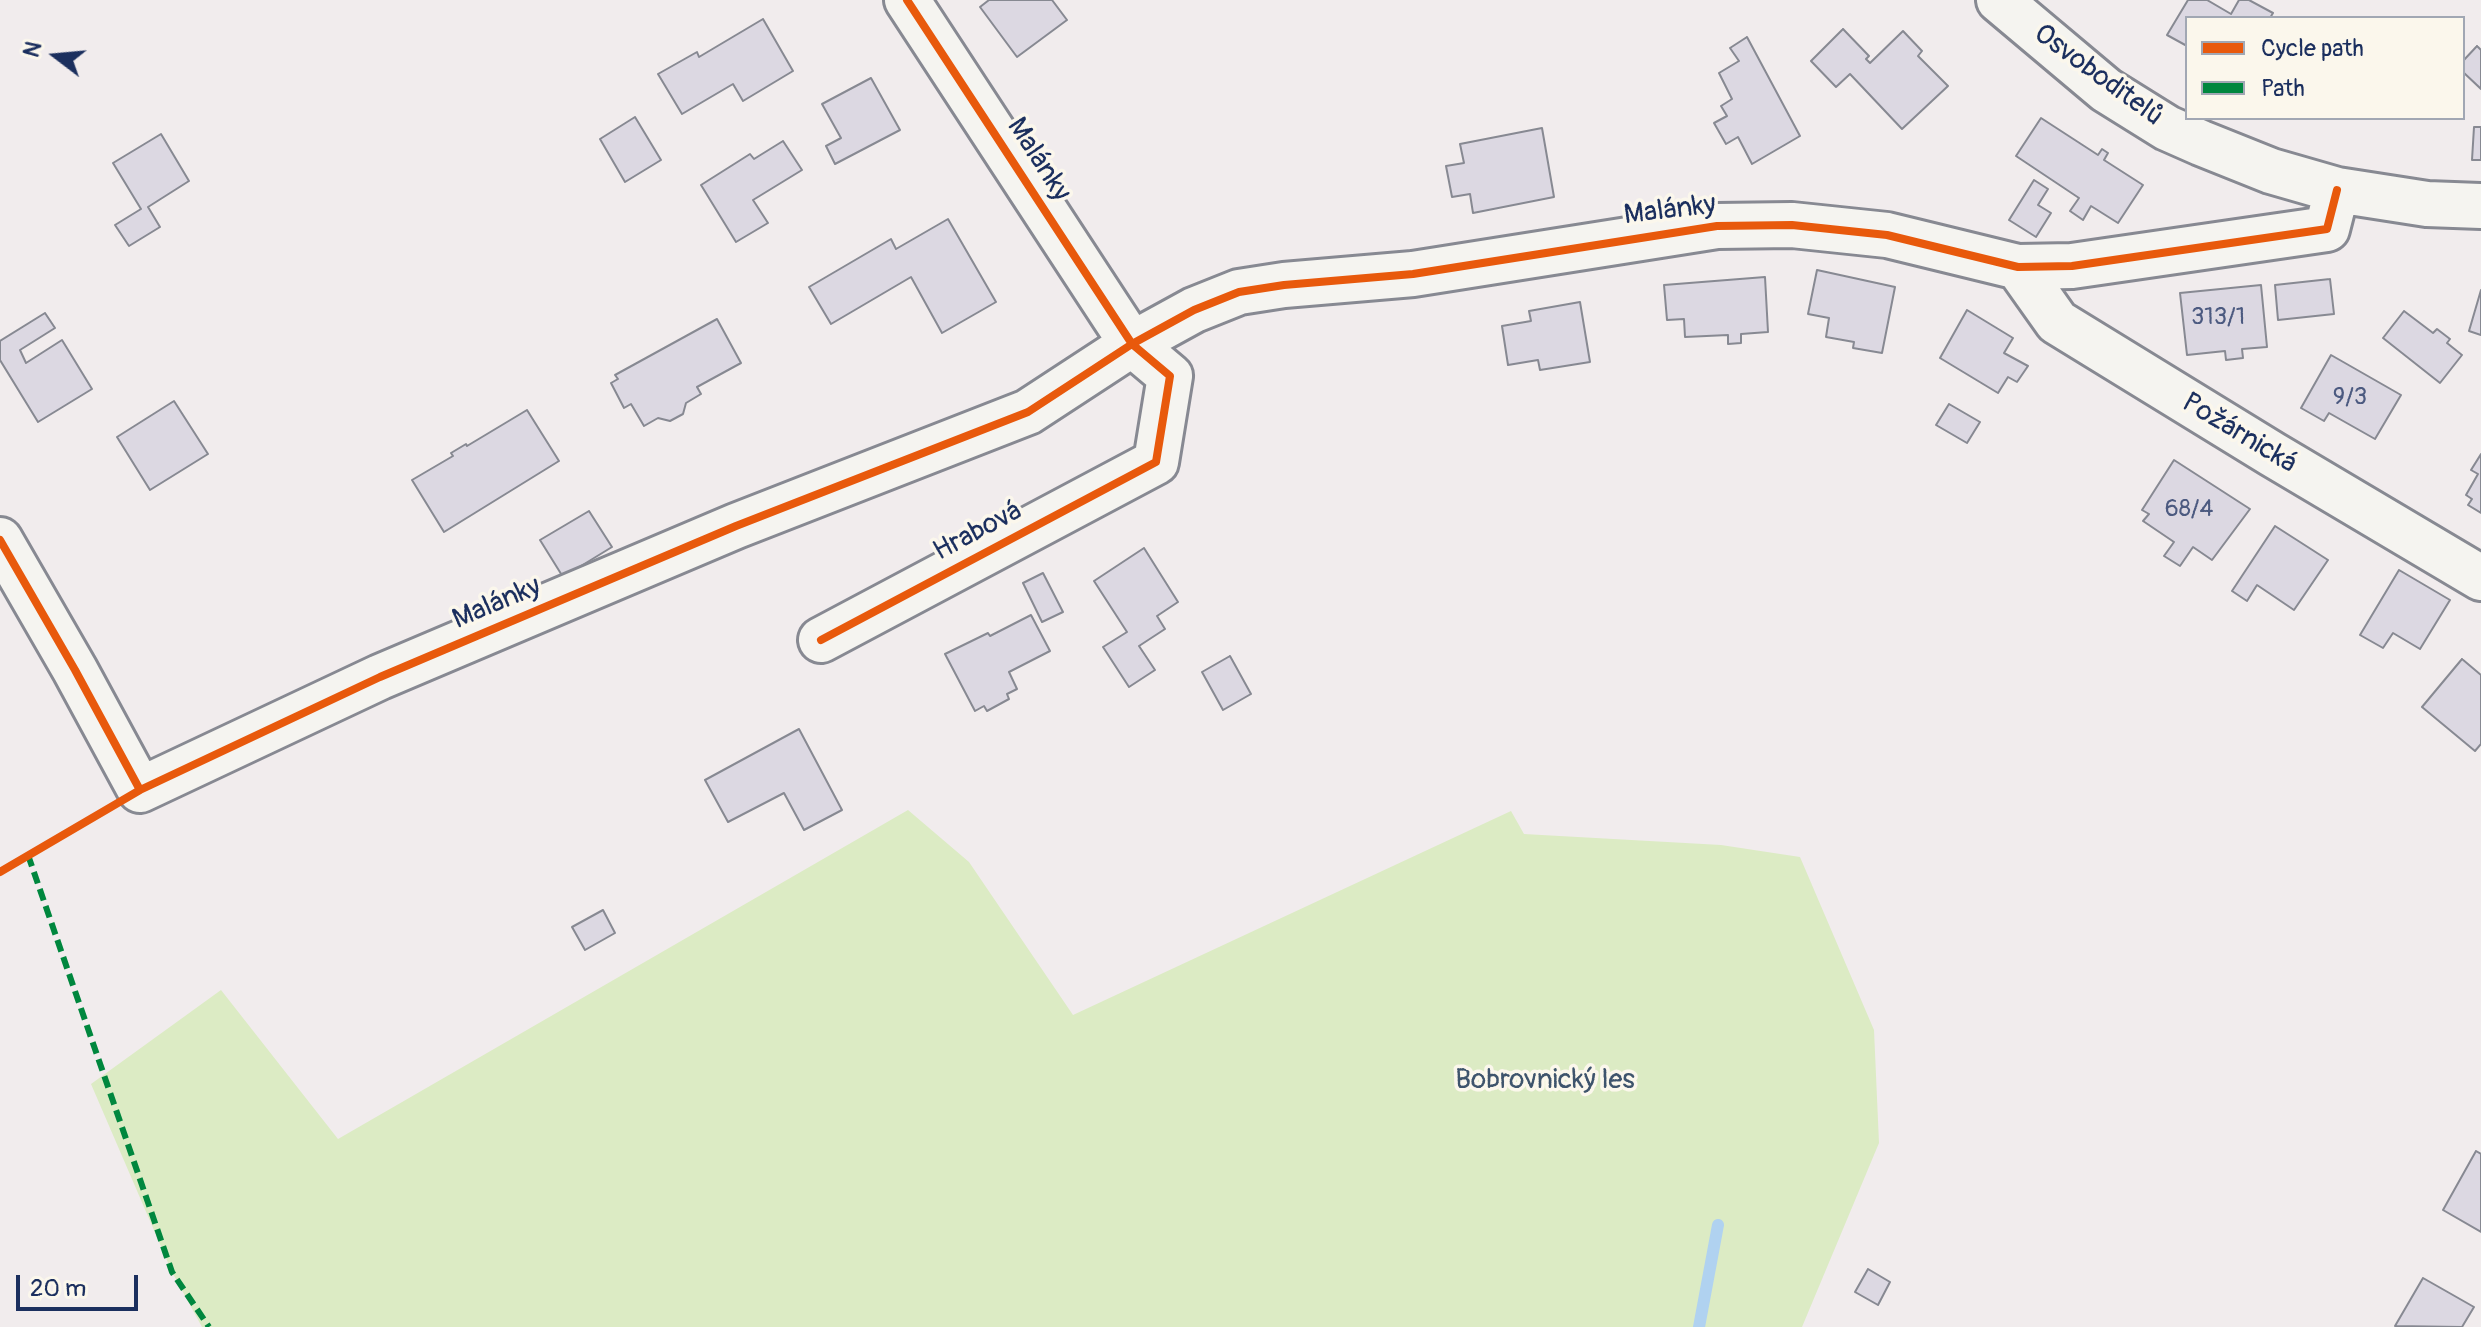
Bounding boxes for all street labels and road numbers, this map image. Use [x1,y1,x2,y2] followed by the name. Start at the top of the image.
[2027,18,2169,134] street label: Osvoboditelů
[999,112,1077,208] street label: Malánky
[1622,189,1718,233] street label: Malánky
[2176,387,2302,481] street label: Požárnická
[928,495,1028,569] street label: Hrabová
[448,570,546,638] street label: Malánky

